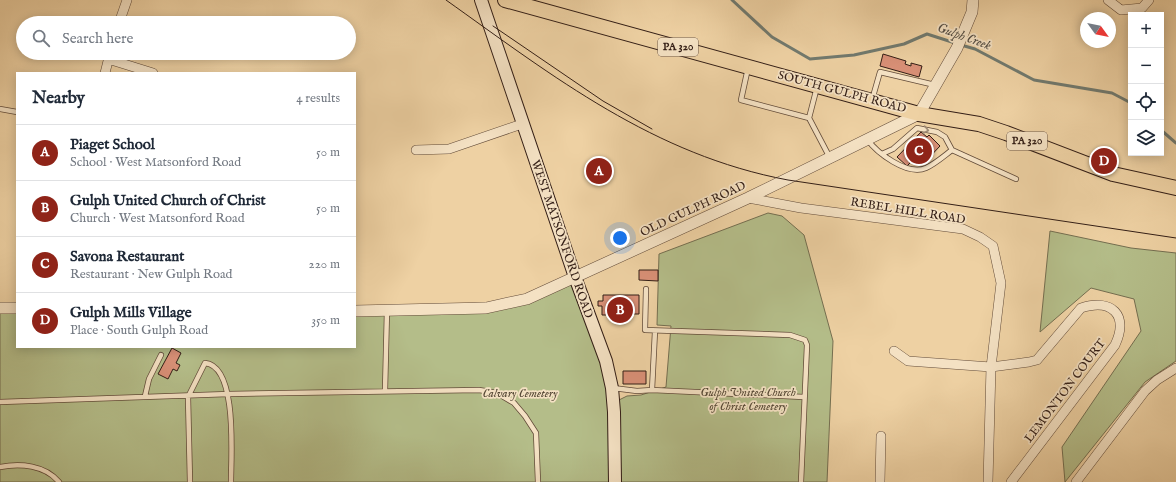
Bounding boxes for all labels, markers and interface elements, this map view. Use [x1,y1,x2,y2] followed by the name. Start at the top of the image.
[1080,12,1116,48] north arrow
[1128,12,1164,156] map controls
[1128,12,1164,48] button: +
[16,16,356,60] search box
[935,19,994,55] water label: Gulph Creek
[30,27,52,49] icon: search
[62,29,133,48] text: Search here
[658,38,698,56] road number: PA 320
[1128,48,1164,84] button: −
[776,68,908,116] street label: SOUTH GULPH ROAD
[1128,84,1164,120] button: locate
[32,88,85,109] text: Nearby
[296,90,340,107] text: 4 results
[1128,120,1164,156] button: layers
[923,125,929,133] one-way arrow
[1007,132,1047,150] road number: PA 320
[70,135,155,154] text: Piaget School
[906,136,932,166] pin: C
[41,144,49,161] text: A
[316,144,340,161] text: 50 m
[1091,146,1117,176] pin: D
[70,154,241,171] text: School · West Matsonford Road
[586,156,612,186] pin: A
[528,158,596,320] street label: WEST MATSONFORD ROAD
[638,178,749,240] street label: OLD GULPH ROAD
[70,191,266,210] text: Gulph United Church of Christ
[849,194,967,228] street label: REBEL HILL ROAD
[41,200,49,217] text: B
[316,200,340,217] text: 50 m
[70,210,245,227] text: Church · West Matsonford Road
[610,228,630,248] your location
[70,247,184,266] text: Savona Restaurant
[40,256,50,273] text: C
[309,256,340,273] text: 220 m
[70,266,232,283] text: Restaurant · New Gulph Road
[607,295,633,325] pin: B
[70,303,192,322] text: Gulph Mills Village
[40,312,50,329] text: D
[311,312,340,329] text: 350 m
[70,322,208,339] text: Place · South Gulph Road
[1021,336,1109,446] street label: LEMONTON COURT
[700,385,796,414] park label: Gulph United Church of Christ Cemetery
[483,386,558,401] park label: Calvary Cemetery

